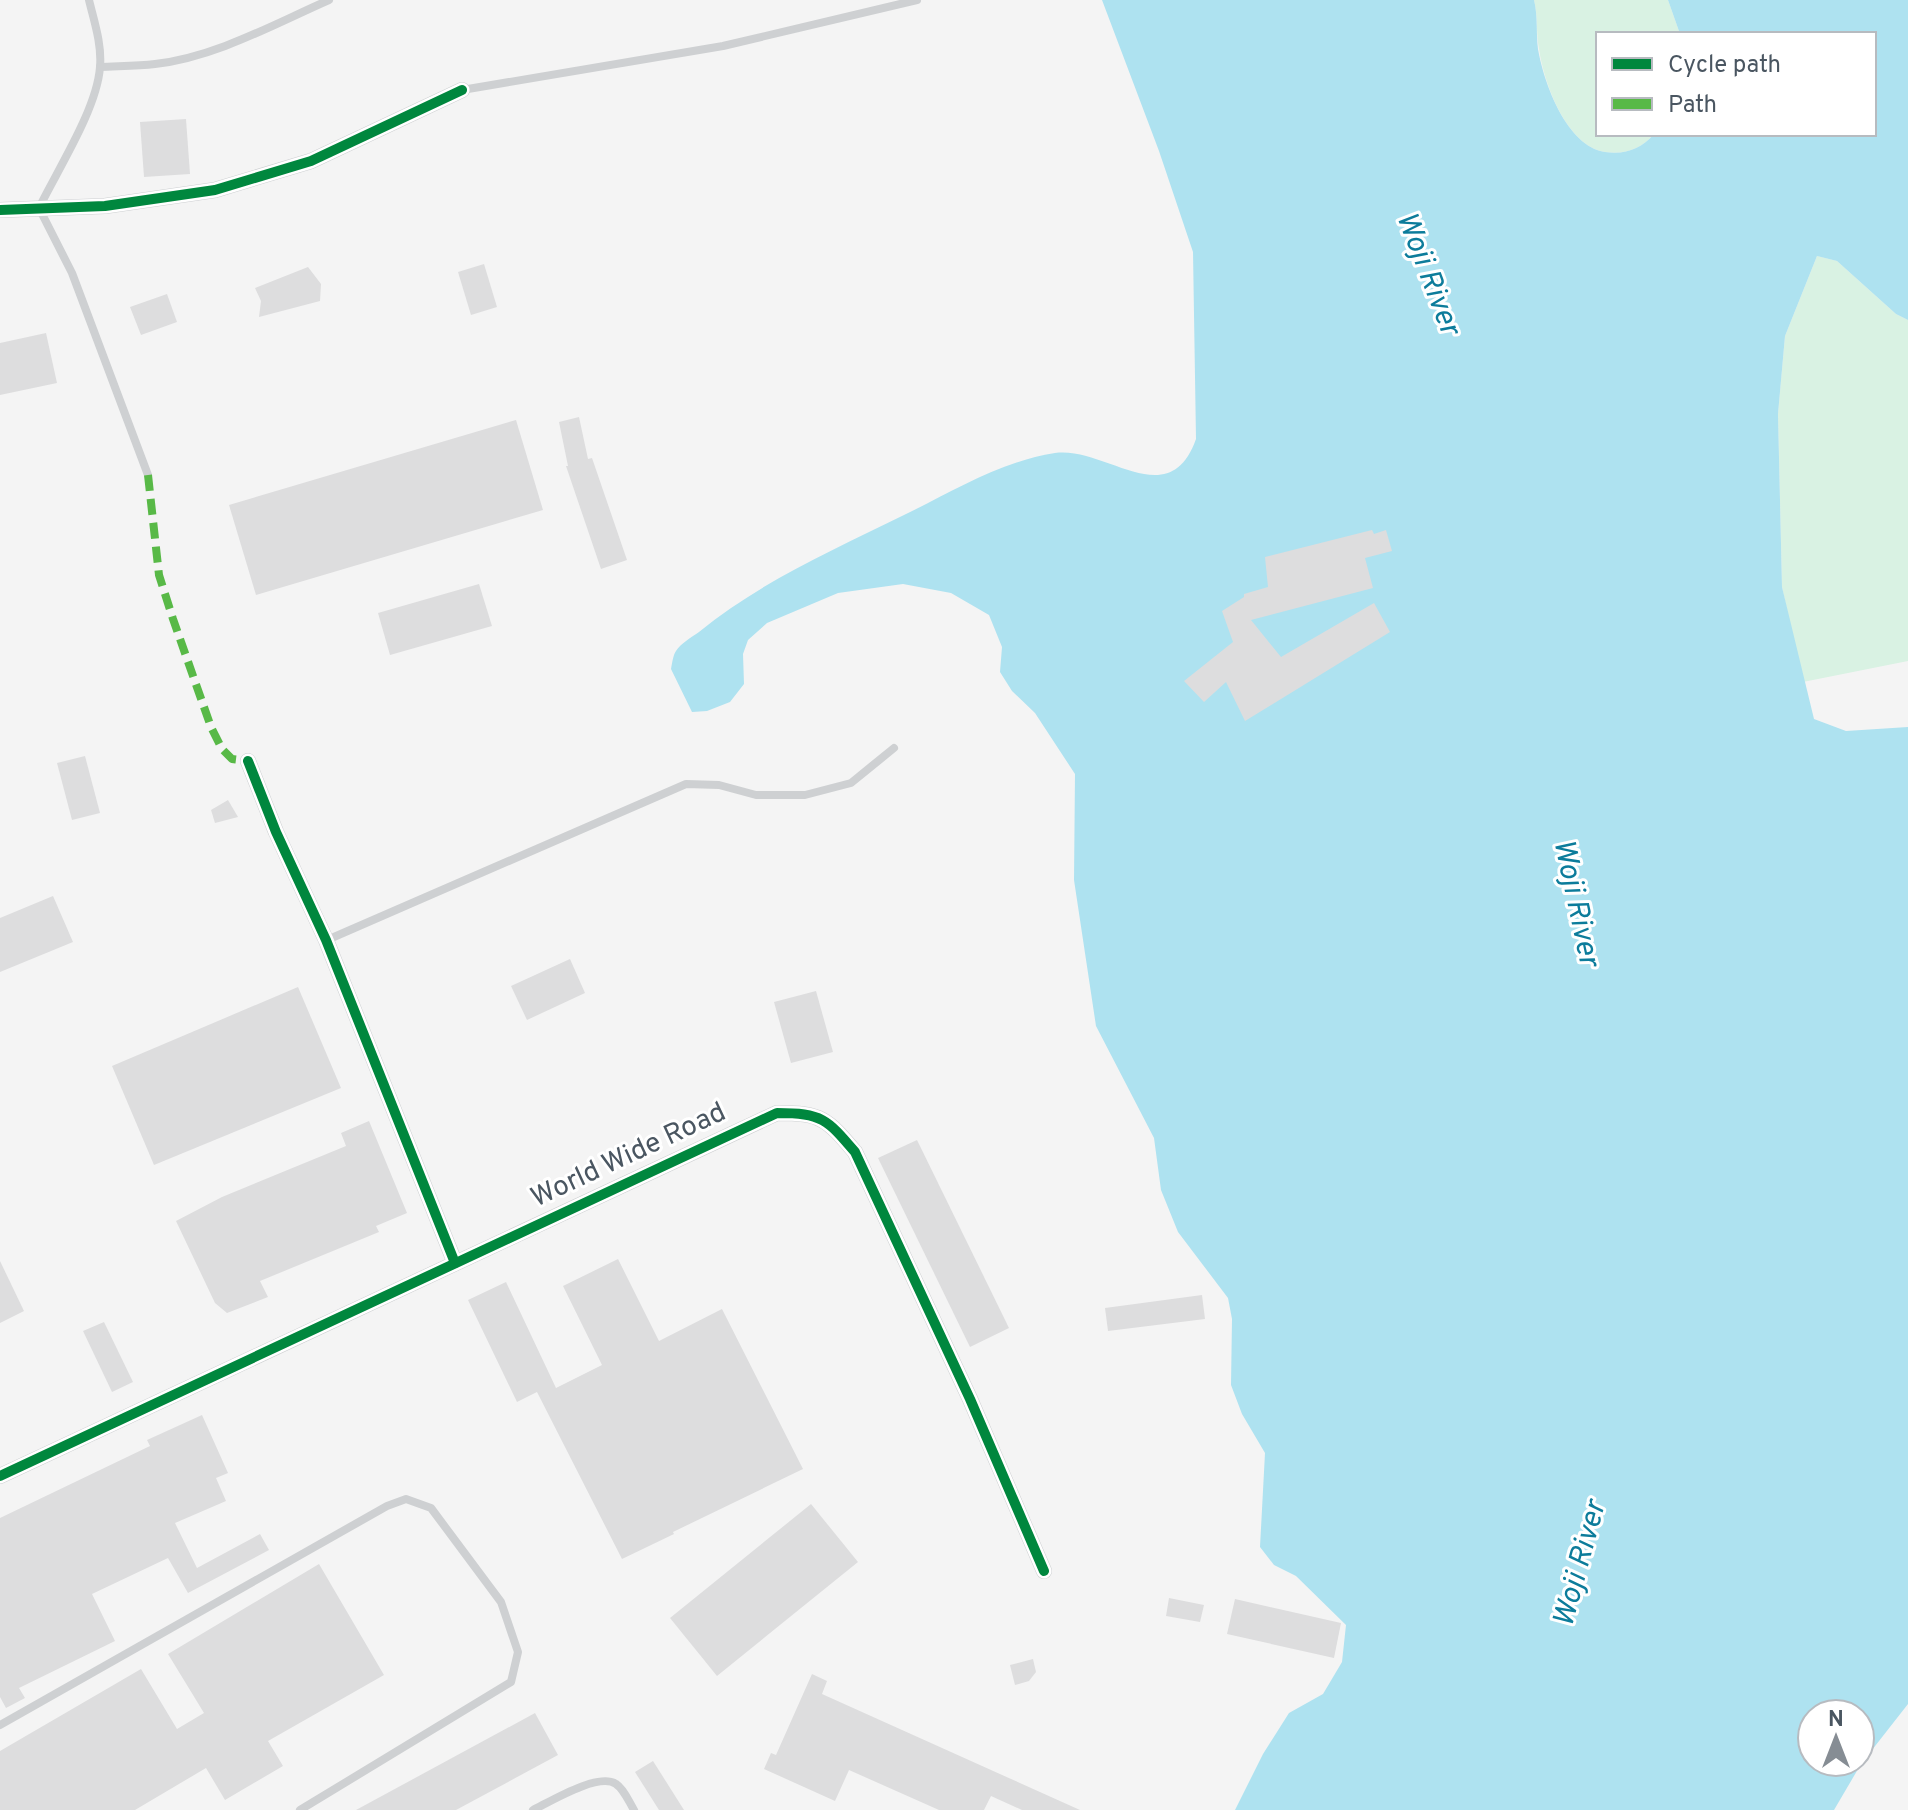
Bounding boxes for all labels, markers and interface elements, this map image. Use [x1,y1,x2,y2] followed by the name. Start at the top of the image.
[1596,32,1876,136] legend
[1668,51,1781,81] text: Cycle path
[1668,91,1717,121] text: Path
[1387,207,1468,343] water label: Woji River
[1543,836,1607,972] water label: Woji River
[526,1095,732,1217] street label: World Wide Road
[1546,1494,1616,1631] water label: Woji River
[1796,1698,1876,1778] north arrow
[1828,1707,1844,1734] text: N

